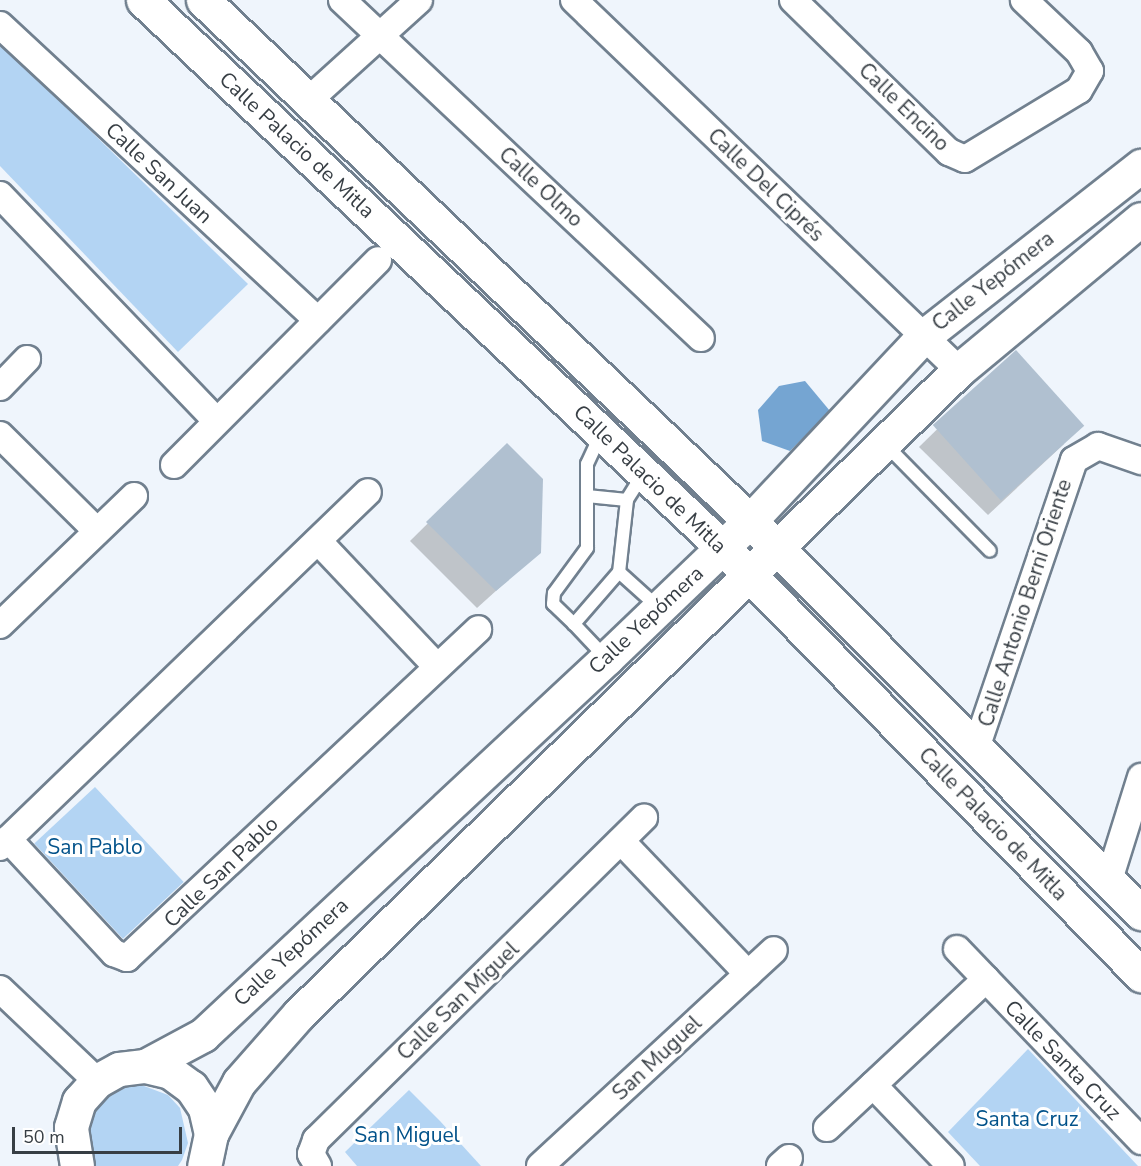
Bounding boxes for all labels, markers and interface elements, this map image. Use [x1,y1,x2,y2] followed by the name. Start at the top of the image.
[853,58,955,156] street label: Calle Encino
[214,67,380,223] street label: Calle Palacio de Mitla
[100,117,218,229] street label: Calle San Juan
[703,123,829,247] street label: Calle Del Ciprés
[494,142,588,232] street label: Calle Olmo
[927,226,1059,336] street label: Calle Yepómera
[568,399,732,559] street label: Calle Palacio de Mitla
[973,476,1077,730] street label: Calle Antonio Berni Oriente
[583,561,709,679] street label: Calle Yepómera
[913,742,1073,906] street label: Calle Palacio de Mitla
[159,811,283,933] street label: Calle San Pablo
[47,834,143,860] park label: San Pablo
[228,893,354,1011] street label: Calle Yepómera
[392,937,524,1065] street label: Calle San Miguel
[999,995,1127,1125] street label: Calle Santa Cruz
[607,1010,707,1106] street label: San Muguel
[975,1106,1079,1132] park label: Santa Cruz
[15,1115,184,1153] scale bar
[354,1122,460,1148] park label: San Miguel
[23,1125,65,1149] text: 50 m

